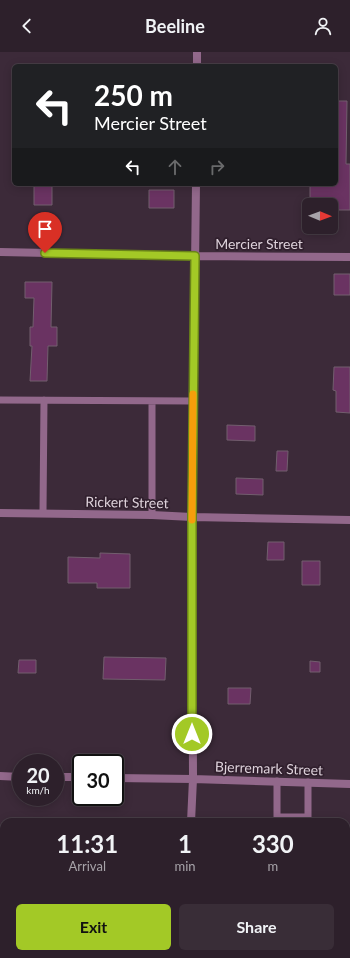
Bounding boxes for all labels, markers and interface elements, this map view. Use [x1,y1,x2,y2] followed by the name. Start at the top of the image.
[16,15,38,37] icon: back
[145,15,205,37] text: Beeline
[312,15,334,37] icon: person
[94,78,173,112] text: 250 m
[28,80,80,132] icon: left
[94,112,207,134] text: Mercier Street
[122,156,144,178] icon: left
[164,156,186,178] icon: ahead
[206,156,228,178] icon: right
[302,198,338,234] north arrow
[302,198,338,234] map controls
[28,212,62,253] pin
[34,218,56,240] icon: arrive
[215,235,303,252] street label: Mercier Street
[85,493,169,511] street label: Rickert Street
[171,713,213,755] position arrow
[72,754,124,806] speed limit sign: 30
[215,758,323,778] street label: Bjerremark Street
[26,763,50,787] text: 20
[26,784,50,796] text: km/h
[56,829,118,858] text: 11:31
[178,829,192,858] text: 1
[252,829,294,858] text: 330
[69,858,106,874] text: Arrival
[175,858,196,874] text: min
[267,858,278,874] text: m
[16,904,171,950] button: Exit
[179,904,334,950] button: Share

